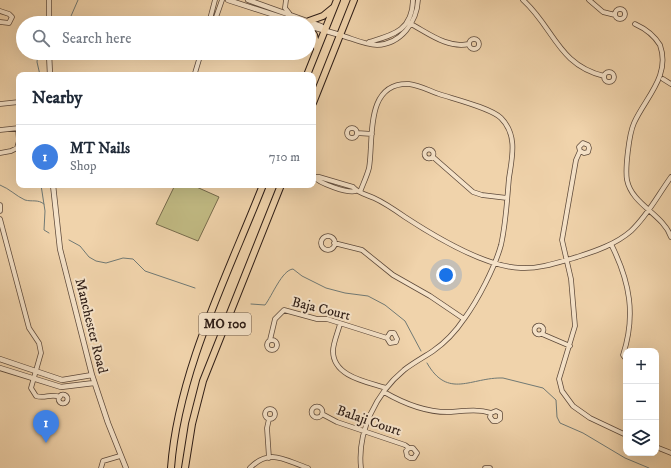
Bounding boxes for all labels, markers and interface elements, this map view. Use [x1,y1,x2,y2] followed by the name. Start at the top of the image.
[16,16,316,60] search box
[30,27,52,49] icon: search
[62,29,131,48] text: Search here
[32,87,82,109] text: Nearby
[70,139,130,158] text: MT Nails
[43,149,47,165] text: 1
[269,149,300,165] text: 710 m
[70,158,96,174] text: Shop
[436,265,456,285] your location
[70,277,112,375] street label: Manchester Road
[290,293,353,325] street label: Baja Court
[199,313,251,335] road number: MO 100
[623,348,659,456] map controls
[623,348,659,384] button: +
[623,384,659,420] button: −
[334,402,404,441] street label: Balaji Court
[33,410,59,443] pin: 1
[623,420,659,456] button: layers

